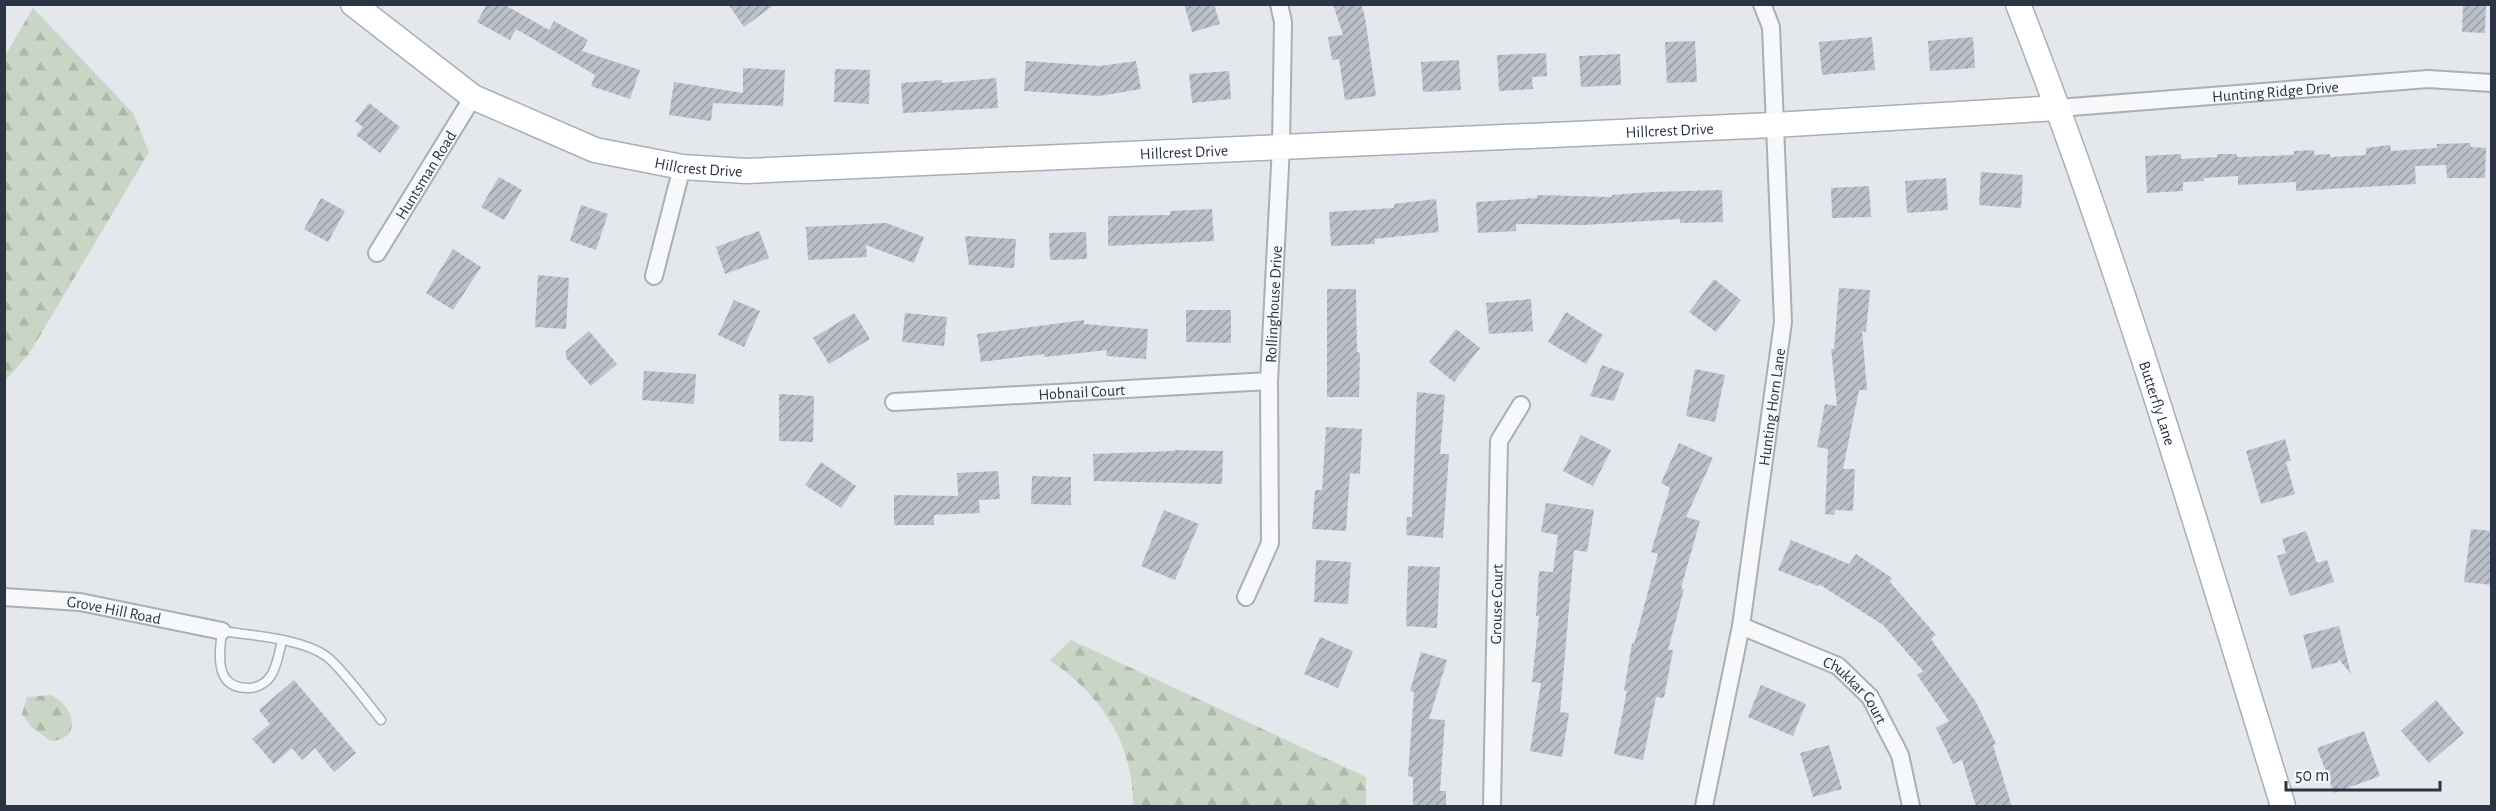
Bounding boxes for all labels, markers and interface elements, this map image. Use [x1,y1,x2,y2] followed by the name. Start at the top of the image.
[2211,79,2339,105] street label: Hunting Ridge Drive
[1625,121,1714,141] street label: Hillcrest Drive
[393,128,459,222] street label: Huntsman Road
[1140,142,1228,162] street label: Hillcrest Drive
[653,155,743,180] street label: Hillcrest Drive
[1263,245,1285,363] street label: Rollinghouse Drive
[1756,347,1788,467] street label: Hunting Horn Lane
[2136,359,2178,447] street label: Butterfly Lane
[1038,382,1126,403] street label: Hobnail Court
[1488,564,1506,644] street label: Grouse Court
[66,594,163,627] street label: Grove Hill Road
[1821,654,1889,727] street label: Chukkar Court
[2286,754,2440,792] scale bar
[2295,767,2329,785] text: 50 m

